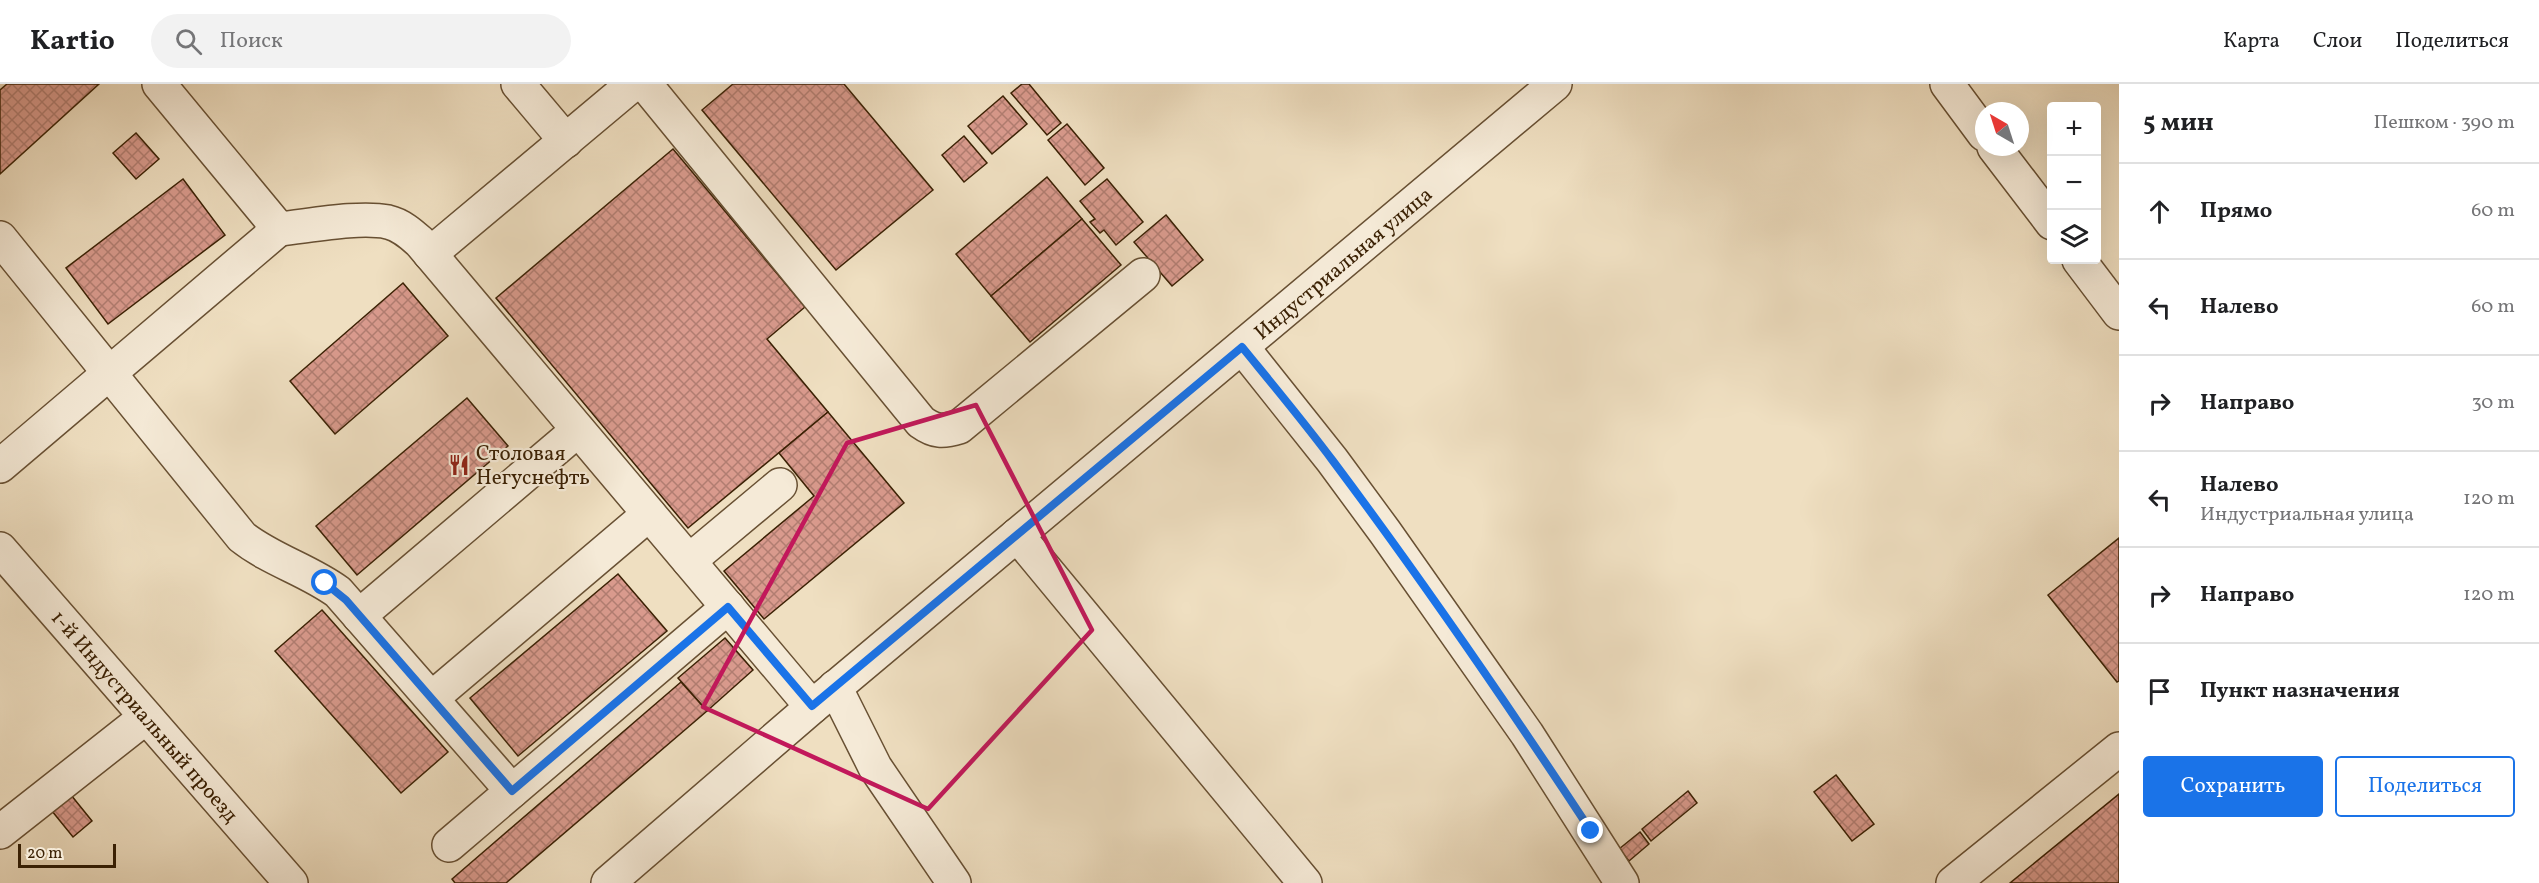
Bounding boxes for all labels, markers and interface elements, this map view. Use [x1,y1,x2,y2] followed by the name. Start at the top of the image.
[151,14,571,68] search box
[30,22,115,61] text: Kartio
[172,25,205,58] icon: search
[220,26,283,57] text: Поиск
[2223,27,2280,56] text: Карта
[2313,27,2362,56] text: Слои
[2395,27,2509,56] text: Поделиться
[1975,102,2029,156] north arrow
[2047,102,2101,264] map controls
[2047,102,2101,156] button: +
[2143,105,2214,141] text: 5 мин
[2373,109,2515,137] text: Пешком · 390 m
[2047,156,2101,210] button: −
[1249,181,1439,347] street label: Индустриальная улица
[2143,195,2176,228] icon: ahead
[2200,196,2272,227] text: Прямо
[2471,197,2515,225] text: 60 m
[2047,210,2101,264] button: layers
[2143,291,2176,324] icon: left
[2200,292,2279,323] text: Налево
[2471,293,2515,321] text: 60 m
[2143,387,2176,420] icon: right
[2200,388,2294,419] text: Направо
[2471,389,2515,417] text: 30 m
[476,440,590,493] place label: Столовая Негуснефть
[447,453,471,477] restaurant icon: Столовая Негуснефть
[2200,470,2279,501] text: Налево
[2143,483,2176,516] icon: left
[2463,485,2515,513] text: 120 m
[2200,501,2414,529] text: Индустриальная улица
[311,569,337,595] route start
[2143,579,2176,612] icon: right
[2200,580,2294,611] text: Направо
[2463,581,2515,609] text: 120 m
[43,605,244,829] street label: 1-й Индустриальный проезд
[2143,675,2176,708] icon: arrive
[2200,676,2400,707] text: Пункт назначения
[2143,756,2323,817] button: Сохранить
[2335,756,2515,817] button: Поделиться
[1577,817,1603,843] route end
[18,841,116,868] scale bar
[27,843,62,865] text: 20 m

